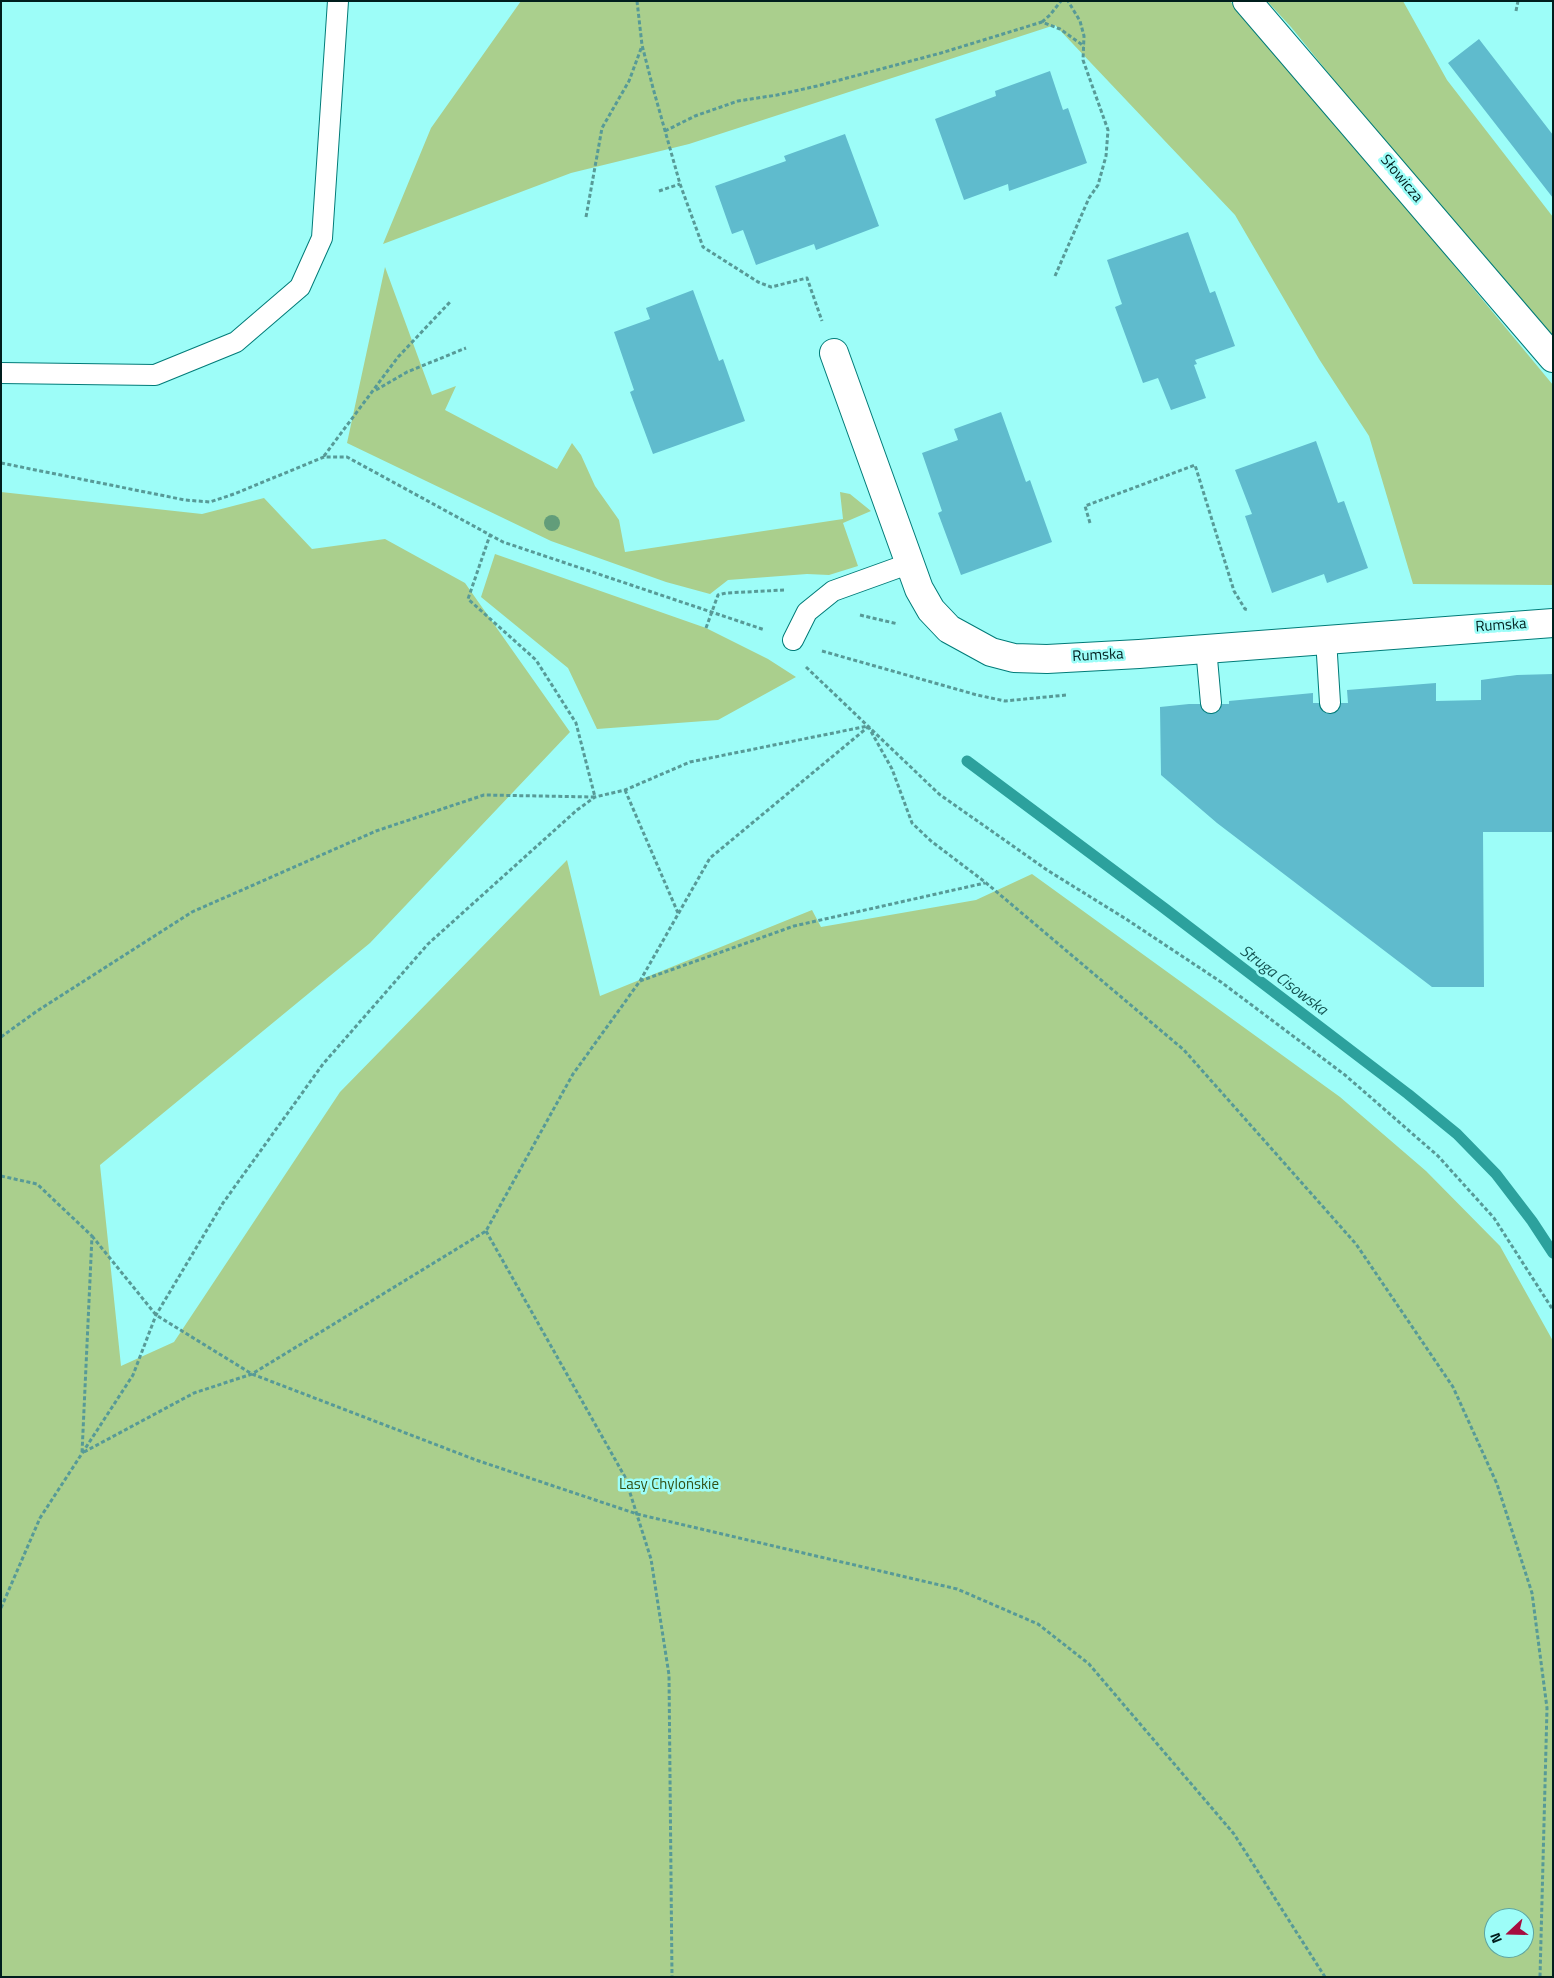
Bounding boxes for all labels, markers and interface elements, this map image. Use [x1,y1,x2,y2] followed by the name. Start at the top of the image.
[1376,152,1426,206] street label: Słowicza
[1475,615,1527,637] street label: Rumska
[1072,646,1124,666] street label: Rumska
[1236,942,1330,1020] water label: Struga Cisowska
[619,1476,719,1494] park label: Lasy Chylońskie
[1484,1908,1534,1958] north arrow
[1484,1930,1507,1946] text: N

